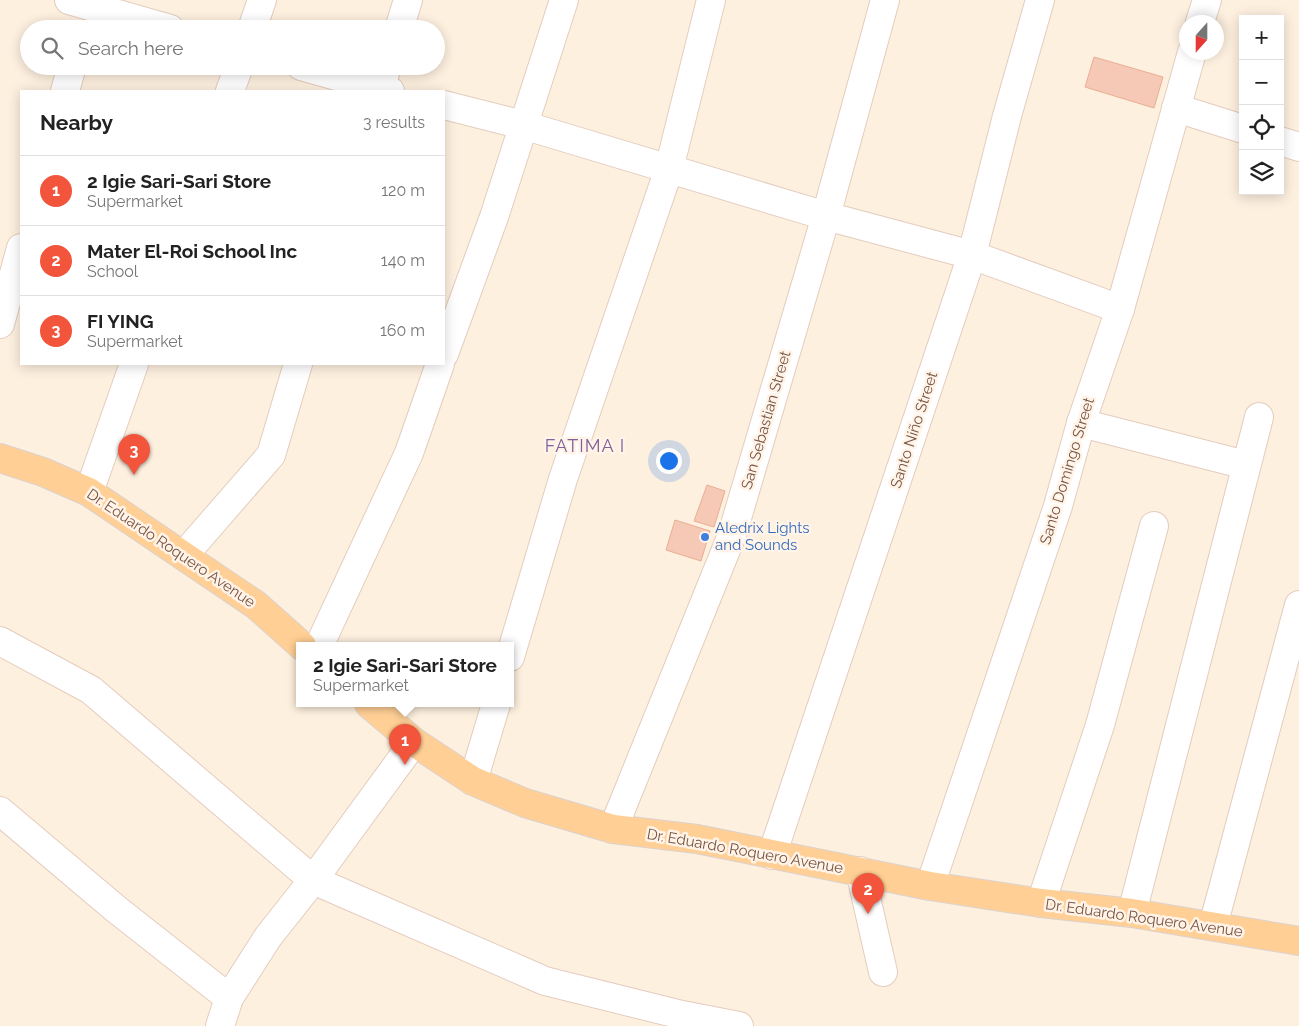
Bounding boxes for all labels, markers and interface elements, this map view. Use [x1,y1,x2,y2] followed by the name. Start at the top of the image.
[1179,15,1224,60] north arrow
[1239,15,1284,195] map controls
[1239,15,1284,60] button: +
[20,20,445,75] search box
[38,34,66,62] icon: search
[78,37,184,59] text: Search here
[1239,60,1284,105] button: −
[1239,105,1284,150] button: locate
[40,110,113,135] text: Nearby
[363,113,425,132] text: 3 results
[1239,150,1284,195] button: layers
[87,170,271,192] text: 2 Igie Sari-Sari Store
[52,181,60,200] text: 1
[381,181,425,200] text: 120 m
[87,192,183,211] text: Supermarket
[87,240,297,262] text: Mater El-Roi School Inc
[51,251,61,270] text: 2
[381,251,425,270] text: 140 m
[87,262,138,281] text: School
[87,310,153,332] text: FI YING
[52,321,60,340] text: 3
[380,321,425,340] text: 160 m
[87,332,183,351] text: Supermarket
[738,349,794,491] street label: San Sebastian Street
[887,369,941,491] street label: Santo Niño Street
[1036,395,1098,547] street label: Santo Domingo Street
[118,434,150,475] pin: 3
[545,435,625,456] district label: FATIMA I
[656,448,682,474] your location
[83,485,259,611] street label: Dr. Eduardo Roquero Avenue
[715,519,810,554] place label: Aledrix Lights and Sounds
[699,531,711,543] marker: Aledrix Lights and Sounds
[296,642,514,707] popup
[313,654,497,676] text: 2 Igie Sari-Sari Store
[313,676,409,695] text: Supermarket
[389,724,421,765] pin: 1
[645,825,845,877] street label: Dr. Eduardo Roquero Avenue
[852,873,884,914] pin: 2
[1044,895,1244,941] street label: Dr. Eduardo Roquero Avenue

